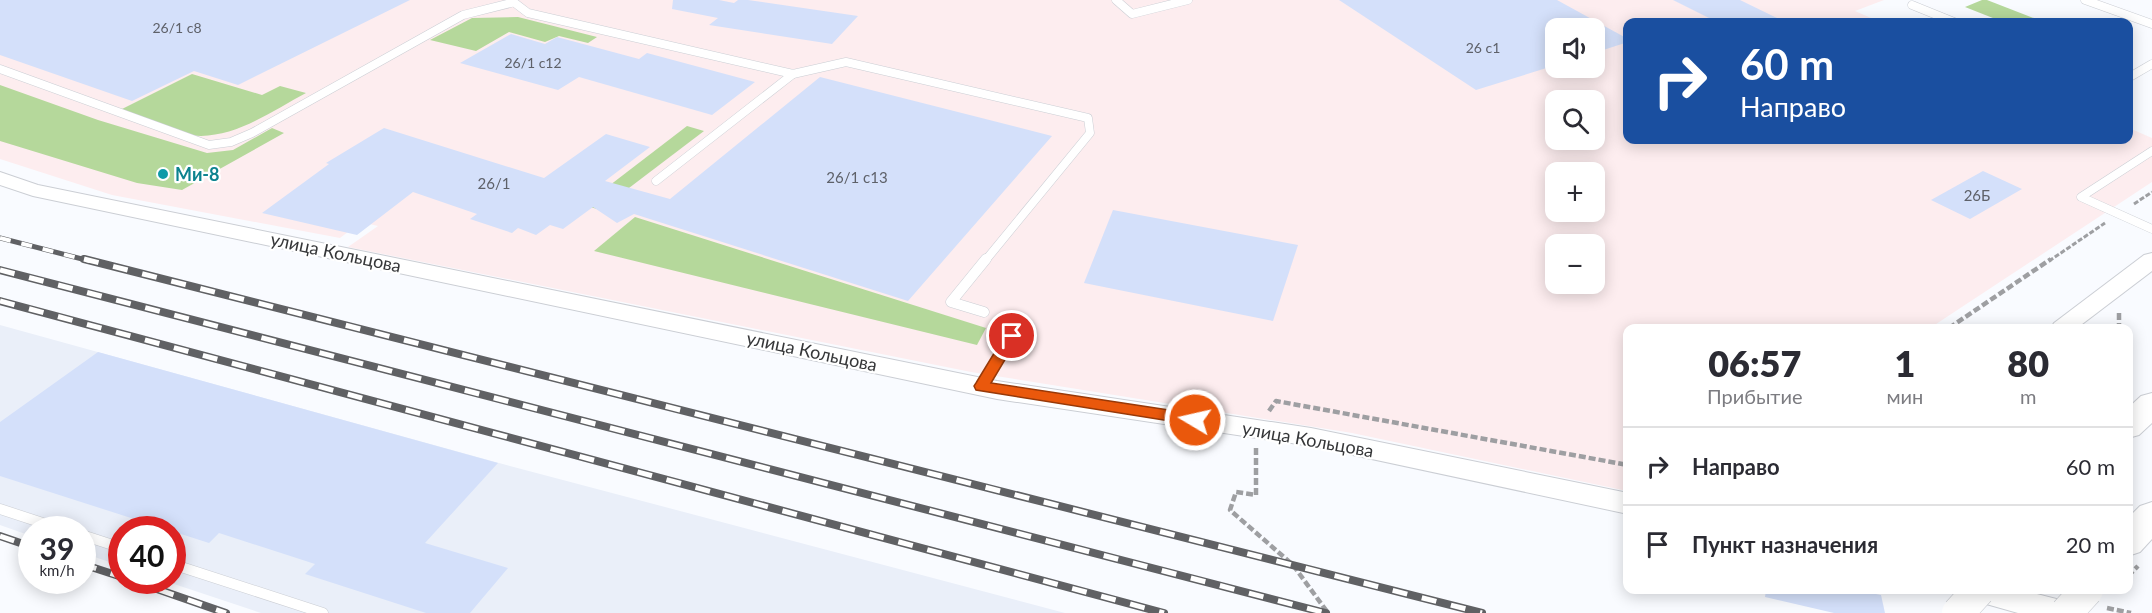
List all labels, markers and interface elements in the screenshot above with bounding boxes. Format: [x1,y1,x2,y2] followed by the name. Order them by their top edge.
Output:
[1545,18,1605,294] map controls
[1545,18,1605,78] button: sound
[152,19,202,36] house number: 26/1 с8
[1466,39,1500,56] house number: 26 с1
[1740,39,1834,89] text: 60 m
[1641,42,1719,120] icon: right
[504,54,562,71] house number: 26/1 с12
[1545,90,1605,150] button: search
[1740,90,1846,123] text: Направо
[1545,162,1605,222] button: +
[175,163,220,185] place label: Ми-8
[156,167,170,181] marker: Ми-8
[826,168,888,186] house number: 26/1 с13
[478,174,510,192] house number: 26/1
[1964,186,1990,204] house number: 26Б
[269,227,403,277] street label: улица Кольцова
[1545,234,1605,294] button: −
[986,310,1037,361] pin
[995,319,1028,352] icon: arrive
[745,326,879,376] street label: улица Кольцова
[1708,341,1801,385] text: 06:57
[1894,341,1915,385] text: 1
[2007,341,2049,385] text: 80
[1707,384,1803,408] text: Прибытие
[1886,384,1923,408] text: мин
[2020,384,2036,408] text: m
[1163,388,1227,452] position arrow
[1241,417,1375,461] street label: улица Кольцова
[1641,450,1674,483] icon: right
[1692,453,1780,480] text: Направо
[2066,453,2115,480] text: 60 m
[108,516,186,594] speed limit sign: 40
[1641,528,1674,561] icon: arrive
[40,530,74,566] text: 39
[1692,531,1878,558] text: Пункт назначения
[2066,531,2115,558] text: 20 m
[39,561,75,579] text: km/h

